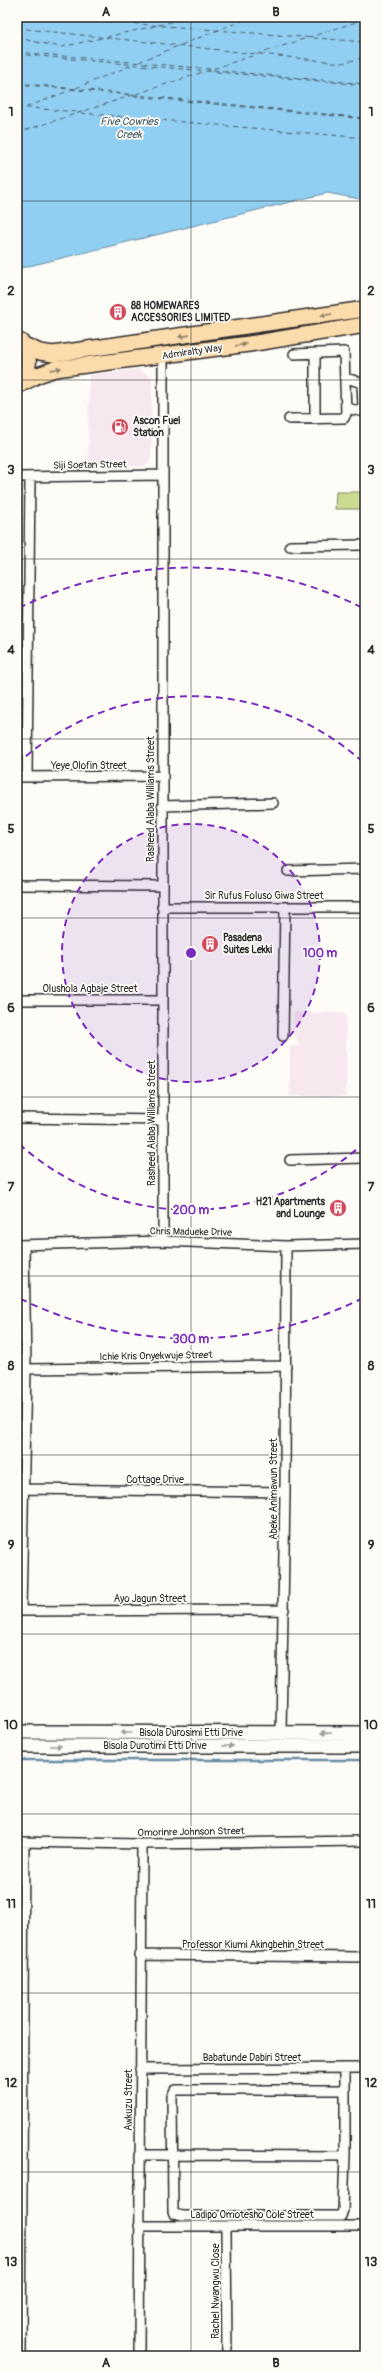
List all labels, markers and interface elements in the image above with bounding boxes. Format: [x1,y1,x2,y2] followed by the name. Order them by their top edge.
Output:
[102,4,111,20] text: A
[272,4,280,20] text: B
[8,104,14,120] text: 1
[368,104,374,120] text: 1
[100,115,159,141] water label: Five Cowries Creek
[7,283,15,299] text: 2
[367,283,375,299] text: 2
[131,300,231,324] place label: 88 HOMEWARES ACCESSORIES LIMITED
[108,302,128,322] building icon: 88 HOMEWARES ACCESSORIES LIMITED
[320,312,332,318] one-way arrow
[178,333,190,339] one-way arrow
[161,342,224,362] street label: Admiralty Way
[235,342,247,348] one-way arrow
[50,366,62,372] one-way arrow
[133,415,181,439] place label: Ascon Fuel Station
[110,417,130,437] fuel station icon: Ascon Fuel Station
[53,458,128,472] street label: Siji Soetan Street
[7,462,15,478] text: 3
[367,462,375,478] text: 3
[7,642,15,658] text: 4
[367,642,375,658] text: 4
[145,735,157,862] street label: Rasheed Alaba Williams Street
[50,760,128,772] street label: Yeye Olofin Street
[7,821,15,837] text: 5
[367,821,375,837] text: 5
[205,890,324,902] street label: Sir Rufus Foluso Giwa Street
[223,932,272,956] place label: Pasadena Suites Lekki
[200,934,220,954] building icon: Pasadena Suites Lekki
[184,946,198,960] centre of rings
[303,946,338,961] text: 100 m
[42,983,139,995] street label: Olushola Agbaje Street
[7,1000,15,1016] text: 6
[367,1000,375,1016] text: 6
[146,1059,158,1186] street label: Rasheed Alaba Williams Street
[8,1179,15,1195] text: 7
[368,1179,375,1195] text: 7
[256,1196,326,1220] place label: H21 Apartments and Lounge
[328,1198,348,1218] building icon: H21 Apartments and Lounge
[173,1203,210,1218] text: 200 m
[150,1225,232,1239] street label: Chris Madueke Drive
[173,1332,210,1347] text: 300 m
[99,1349,214,1363] street label: Ichie Kris Onyekwuje Street
[8,1358,15,1374] text: 8
[368,1358,375,1374] text: 8
[268,1437,280,1540] street label: Abeke Animawun Street
[126,1474,184,1486] street label: Cottage Drive
[8,1537,15,1553] text: 9
[368,1537,375,1553] text: 9
[114,1593,187,1605] street label: Ayo Jagun Street
[4,1717,18,1733] text: 10
[364,1717,378,1733] text: 10
[139,1727,243,1739] street label: Bisola Durosimi Etti Drive
[119,1730,132,1736] one-way arrow
[319,1730,332,1736] one-way arrow
[103,1740,207,1752] street label: Bisola Durotimi Etti Drive
[50,1743,63,1749] one-way arrow
[222,1743,235,1749] one-way arrow
[137,1825,246,1839] street label: Omorinre Johnson Street
[6,1896,16,1912] text: 11
[366,1896,376,1912] text: 11
[182,1939,325,1951] street label: Professor Kiumi Akingbehin Street
[203,2052,302,2064] street label: Babatunde Dabiri Street
[123,2068,135,2131] street label: Awkuzu Street
[5,2075,17,2091] text: 12
[365,2075,377,2091] text: 12
[190,2209,315,2221] street label: Ladipo Omotesho Cole Street
[210,2243,222,2339] street label: Rachel Nwangwu Close
[5,2254,17,2270] text: 13
[365,2254,377,2270] text: 13
[102,2355,111,2371] text: A
[272,2355,280,2371] text: B

